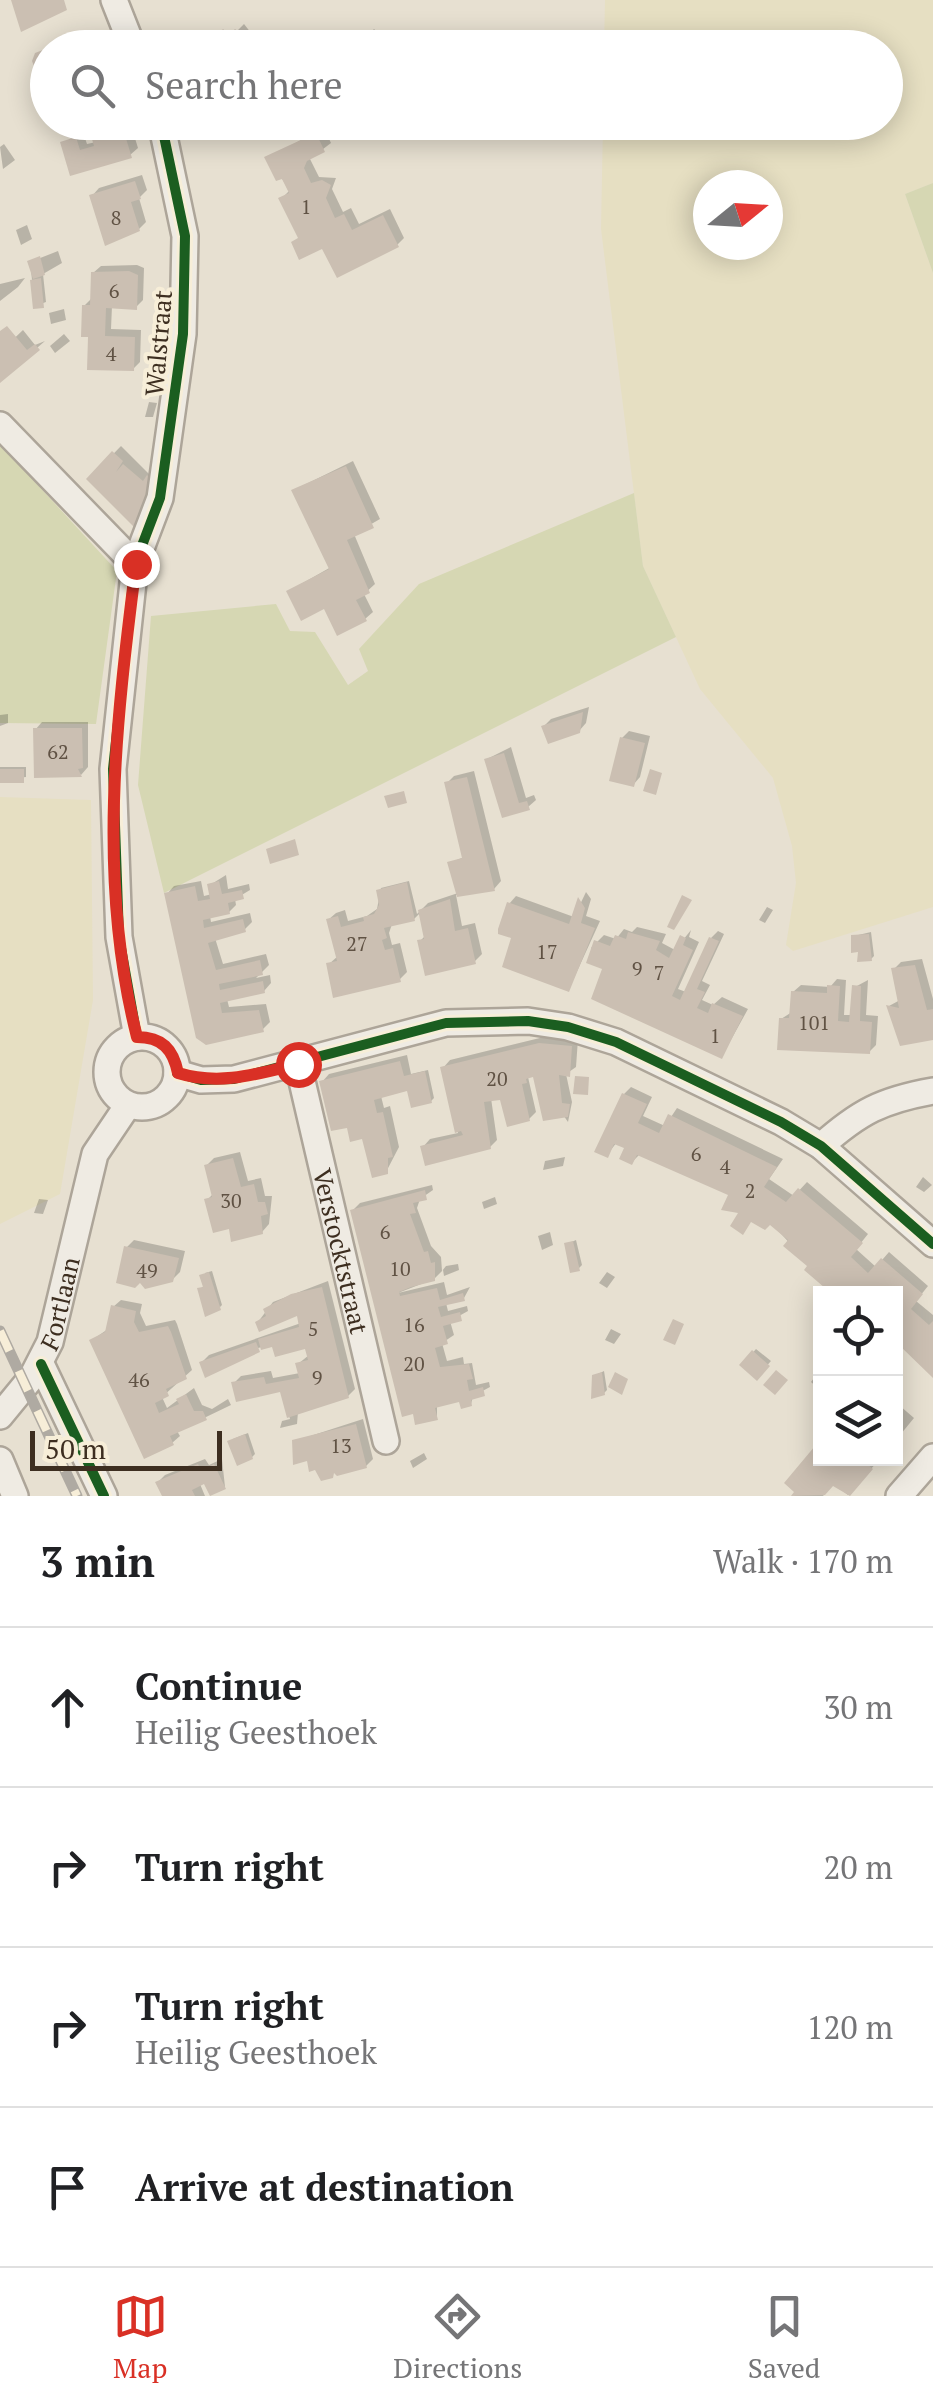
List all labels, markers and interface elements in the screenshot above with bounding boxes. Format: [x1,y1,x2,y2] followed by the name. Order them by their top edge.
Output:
[30,30,903,140] search box
[65,58,120,113] icon: search
[145,60,343,110] text: Search here
[693,170,783,260] north arrow
[301,193,311,220] house number: 1
[111,204,121,231] house number: 8
[109,277,120,304] house number: 6
[137,289,179,397] street label: Walstraat
[106,340,117,367] house number: 4
[114,542,160,588] route end
[47,738,69,765] house number: 62
[346,930,368,957] house number: 27
[536,938,558,965] house number: 17
[632,955,642,982] house number: 9
[654,959,664,986] house number: 7
[798,1009,830,1036] house number: 101
[710,1022,720,1049] house number: 1
[276,1042,322,1088] route start
[486,1065,508,1092] house number: 20
[691,1140,702,1167] house number: 6
[720,1153,731,1180] house number: 4
[306,1165,377,1337] street label: Verstocktstraat
[745,1177,755,1204] house number: 2
[220,1187,242,1214] house number: 30
[380,1218,391,1245] house number: 6
[32,1253,86,1356] street label: Fortlaan
[389,1255,411,1282] house number: 10
[136,1257,158,1284] house number: 49
[813,1286,903,1466] map controls
[813,1286,903,1376] button: locate
[403,1311,425,1338] house number: 16
[308,1315,318,1342] house number: 5
[403,1350,425,1377] house number: 20
[312,1364,322,1391] house number: 9
[128,1366,150,1393] house number: 46
[813,1376,903,1466] button: layers
[30,1426,222,1470] scale bar
[45,1430,106,1467] text: 50 m
[330,1432,352,1459] house number: 13
[40,1533,155,1589] text: 3 min
[713,1540,893,1582] text: Walk · 170 m
[135,1661,302,1711] text: Continue
[40,1680,95,1735] icon: ahead
[823,1686,893,1728] text: 30 m
[135,1711,377,1753] text: Heilig Geesthoek
[40,1840,95,1895] icon: right
[135,1842,324,1892] text: Turn right
[823,1846,893,1888] text: 20 m
[135,1981,324,2031] text: Turn right
[40,2000,95,2055] icon: right
[806,2006,893,2048] text: 120 m
[135,2031,377,2073] text: Heilig Geesthoek
[40,2160,95,2215] icon: arrive
[135,2162,514,2212] text: Arrive at destination
[113,2289,168,2386] tab: Map
[393,2289,522,2386] tab: Directions
[748,2289,820,2386] tab: Saved

